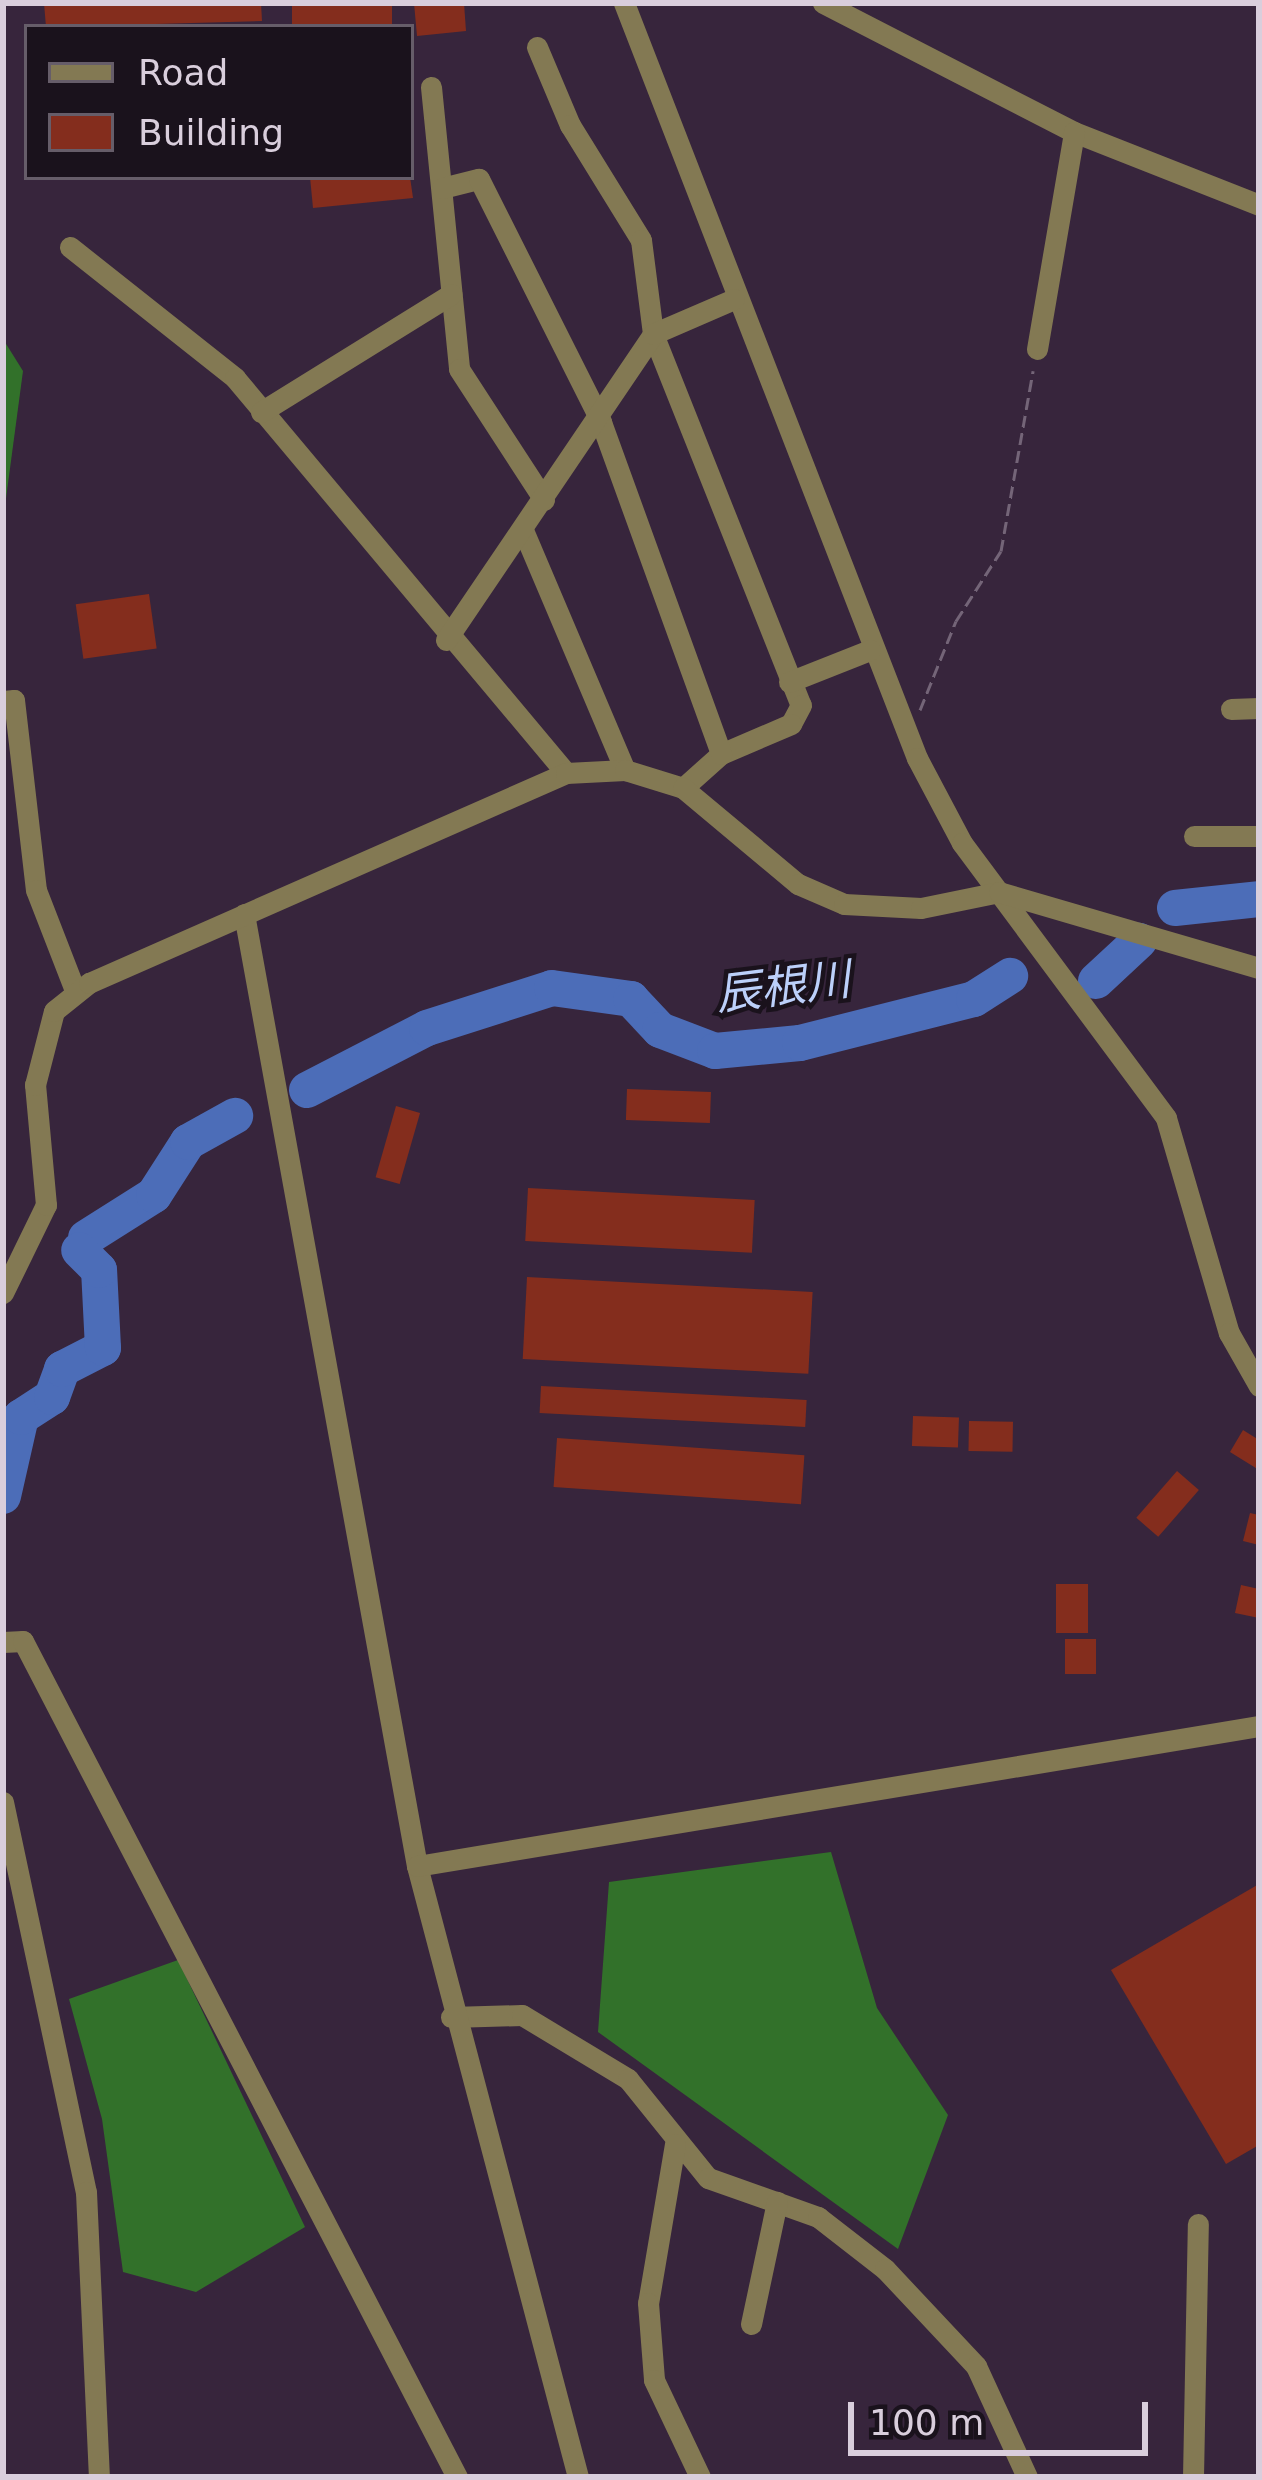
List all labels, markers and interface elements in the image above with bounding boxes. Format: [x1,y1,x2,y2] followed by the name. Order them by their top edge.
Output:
[24,24,414,180] legend
[138,52,228,93] text: Road
[138,112,284,153] text: Building
[713,952,853,1022] water label: 辰根川
[854,2378,1154,2452] scale bar
[869,2402,984,2443] text: 100 m

